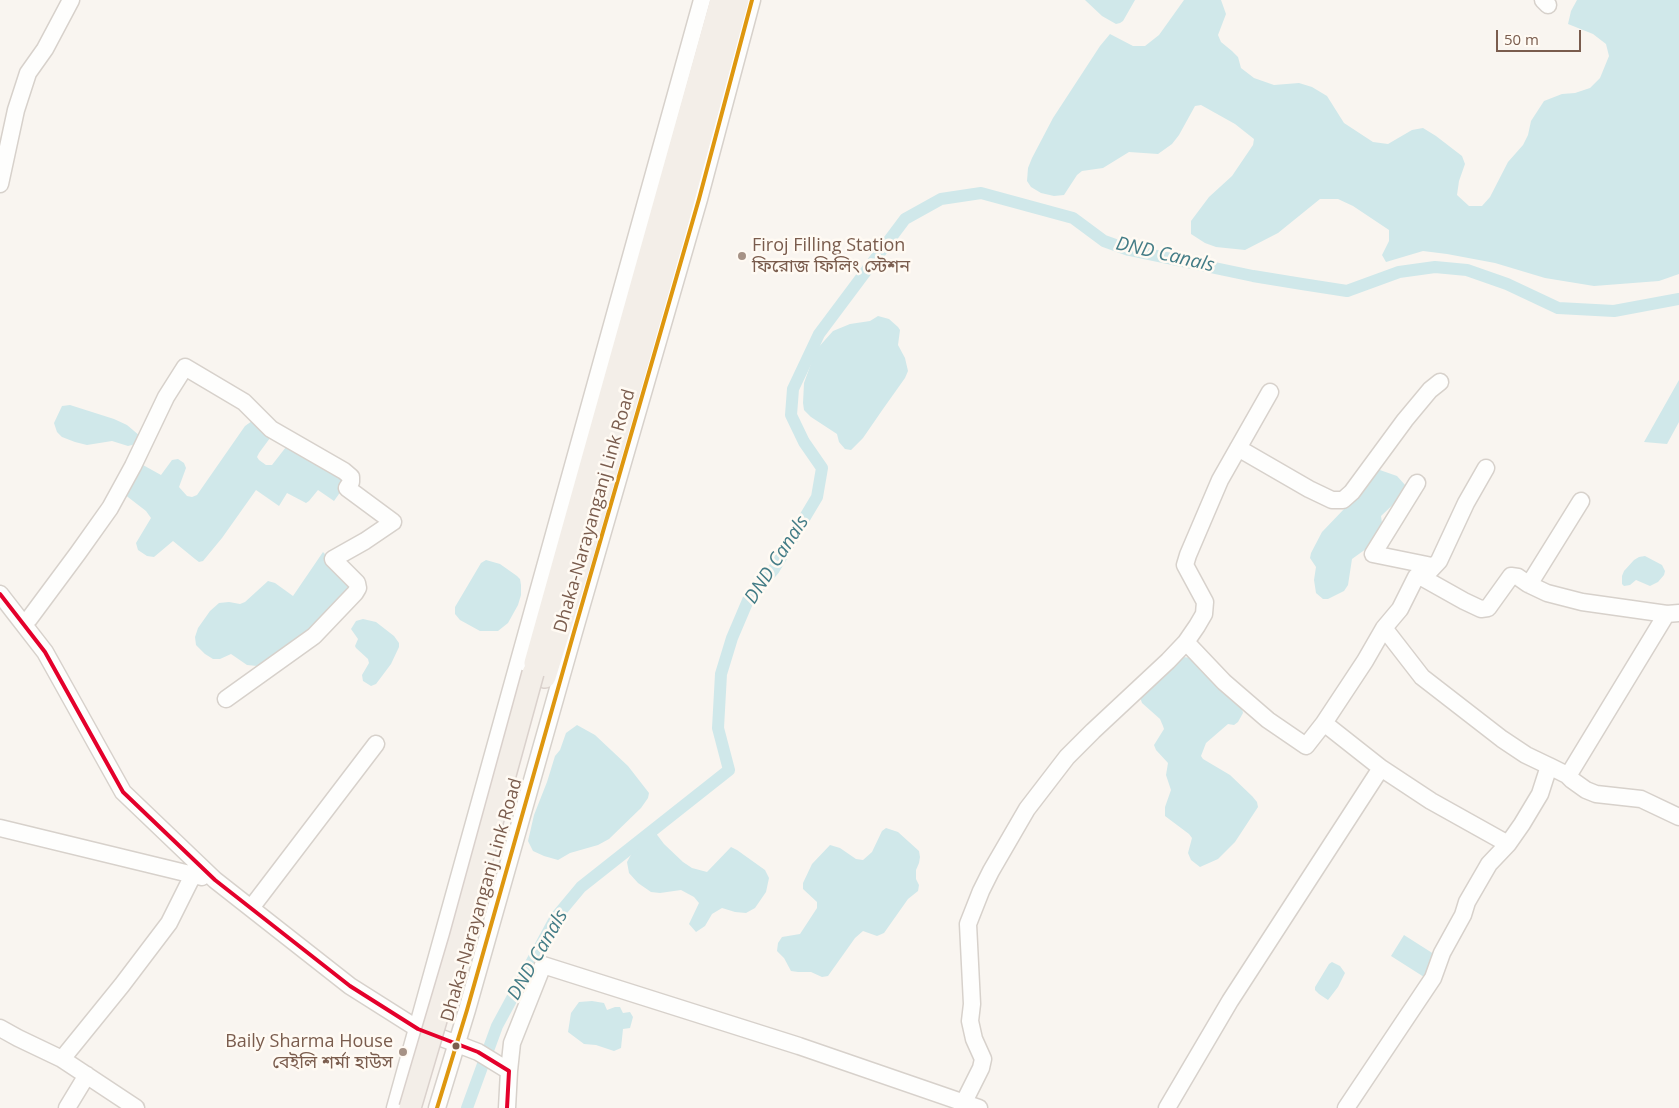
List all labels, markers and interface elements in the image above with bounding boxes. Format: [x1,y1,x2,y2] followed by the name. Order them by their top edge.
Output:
[1499,20,1584,52] scale bar
[1504,29,1539,49] text: 50 m
[1114,233,1216,277] water label: DND Canals
[752,235,910,278] place label: Firoj Filling Station ফিরোজ ফিলিং স্টেশন
[736,250,748,262] marker: Firoj Filling Station ফিরোজ ফিলিং স্টেশন
[550,387,640,635] street label: Dhaka-Narayanganj Link Road
[740,512,814,608] water label: DND Canals
[437,776,527,1024] street label: Dhaka-Narayanganj Link Road
[503,906,573,1004] water label: DND Canals
[225,1031,393,1074] place label: Baily Sharma House বেইলি শর্মা হাউস
[451,1041,461,1051] unlabelled marker
[397,1046,409,1058] marker: Baily Sharma House বেইলি শর্মা হাউস

